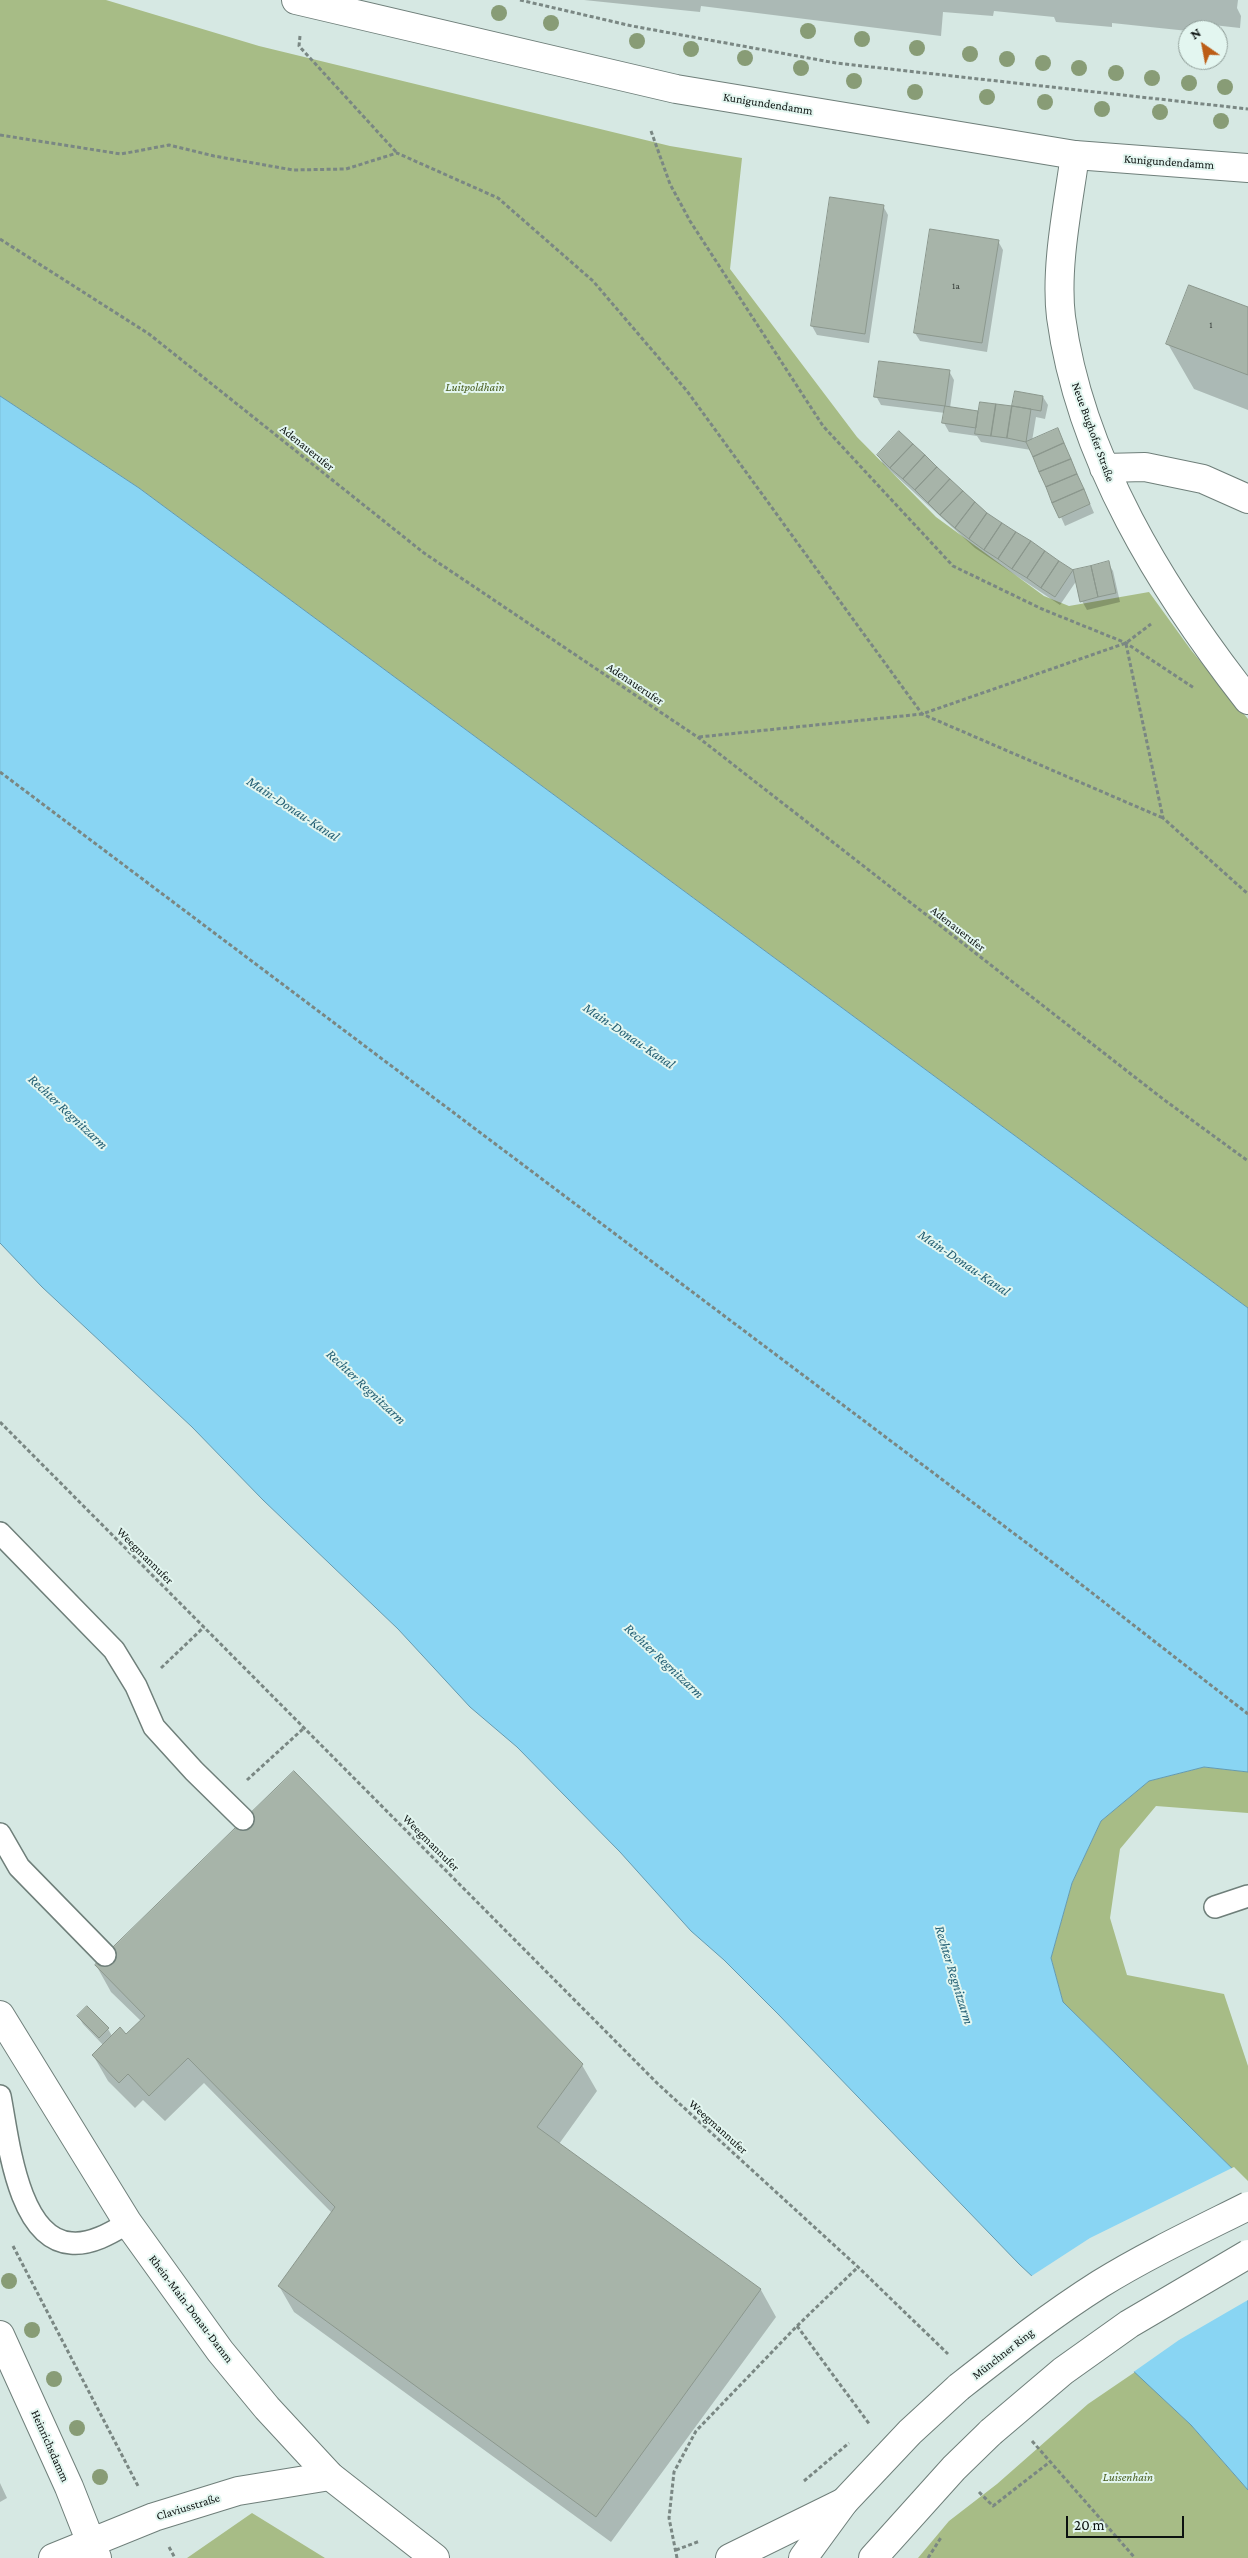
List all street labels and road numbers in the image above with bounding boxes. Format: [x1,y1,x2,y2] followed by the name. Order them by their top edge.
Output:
[722,90,814,118] street label: Kunigundendamm
[1123,152,1215,172] street label: Kunigundendamm
[1068,380,1118,484] street label: Neue Bughofer Straße
[277,422,337,474] street label: Adenauerufer
[604,660,666,708] street label: Adenauerufer
[928,903,988,955] street label: Adenauerufer
[114,1525,176,1587] street label: Weegmannufer
[400,1812,462,1874] street label: Weegmannufer
[686,2097,750,2157] street label: Weegmannufer
[146,2252,236,2366] street label: Rhein-Main-Donau-Damm
[969,2325,1037,2383] street label: Münchner Ring
[28,2408,72,2484] street label: Heinrichsdamm
[154,2491,222,2523] street label: Claviusstraße

